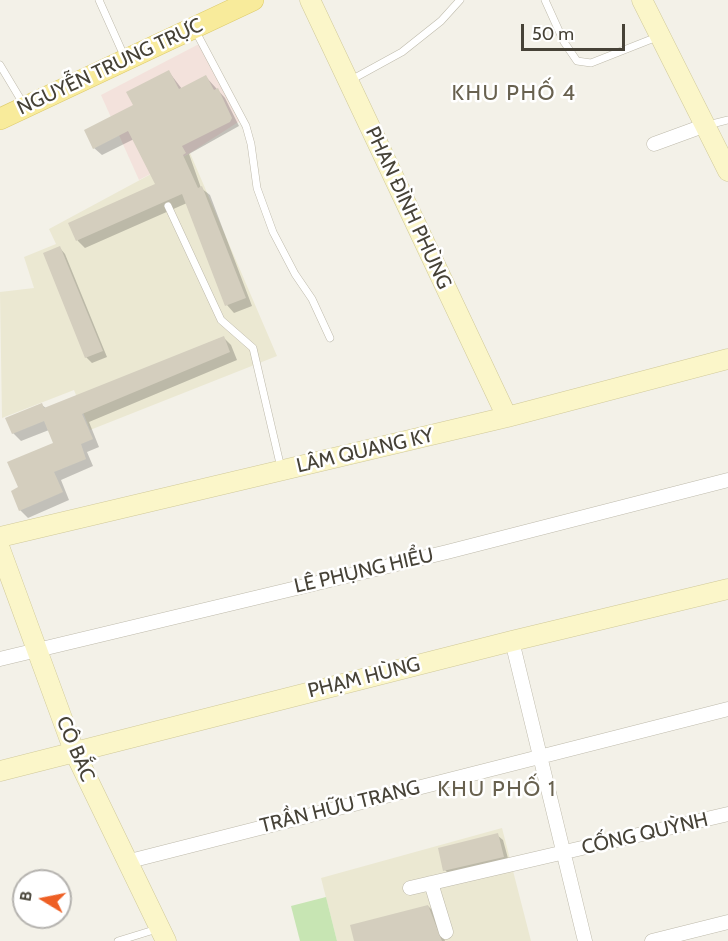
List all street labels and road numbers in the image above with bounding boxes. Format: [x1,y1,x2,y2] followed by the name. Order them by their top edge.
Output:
[14,13,206,121] street label: NGUYỄN TRUNG TRỰC
[360,123,456,293] street label: PHAN ĐÌNH PHÙNG
[294,424,436,478] street label: LÂM QUANG KY
[292,543,436,599] street label: LÊ PHỤNG HIỂU
[305,652,423,704] street label: PHẠM HÙNG
[51,713,99,785] street label: CÔ BẮC
[258,776,422,838] street label: TRẦN HỮU TRANG
[580,808,710,860] street label: CỐNG QUỲNH

